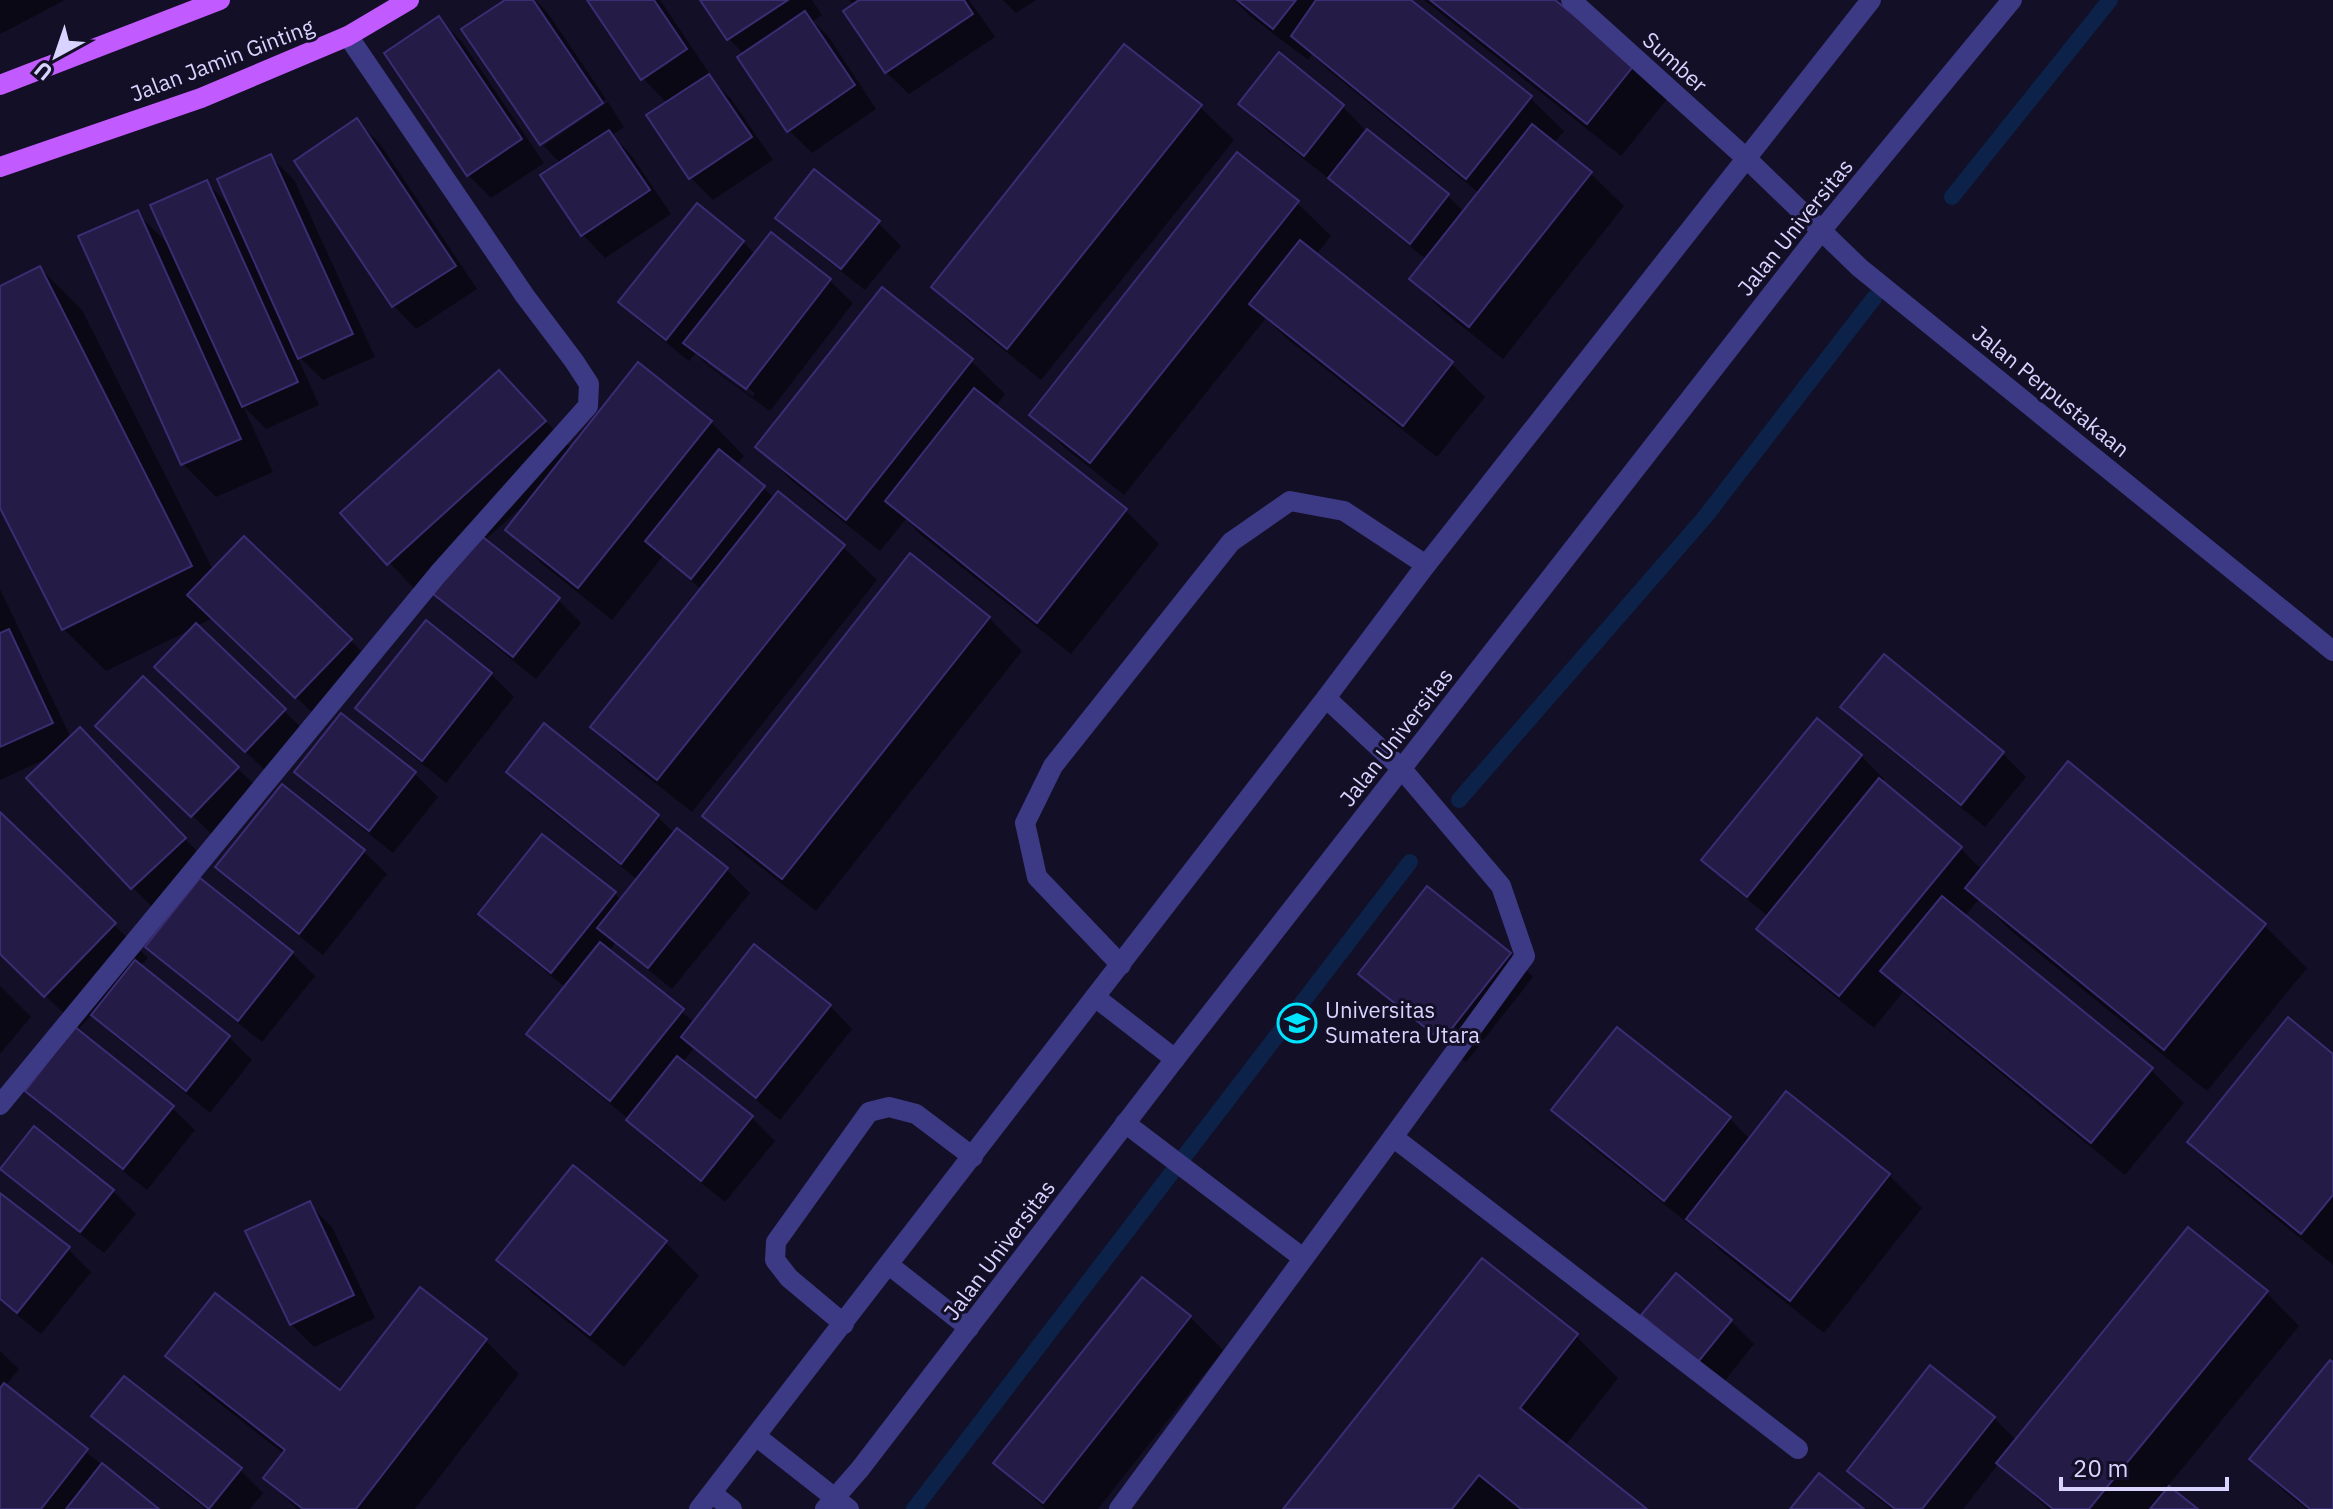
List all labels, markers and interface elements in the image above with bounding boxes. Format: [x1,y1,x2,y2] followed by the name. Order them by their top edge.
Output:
[126,11,318,108] street label: Jalan Jamin Ginting
[16,16,96,96] north arrow
[1637,25,1714,98] street label: Sumber
[28,56,58,88] text: U
[1730,152,1859,301] street label: Jalan Universitas
[1967,318,2136,463] street label: Jalan Perpustakaan
[1332,661,1459,812] street label: Jalan Universitas
[1325,995,1480,1049] place label: Universitas Sumatera Utara
[1276,1002,1318,1044] school or university icon: Universitas Sumatera Utara
[936,1174,1061,1326] street label: Jalan Universitas
[2061,1441,2227,1491] scale bar
[2073,1452,2128,1484] text: 20 m

